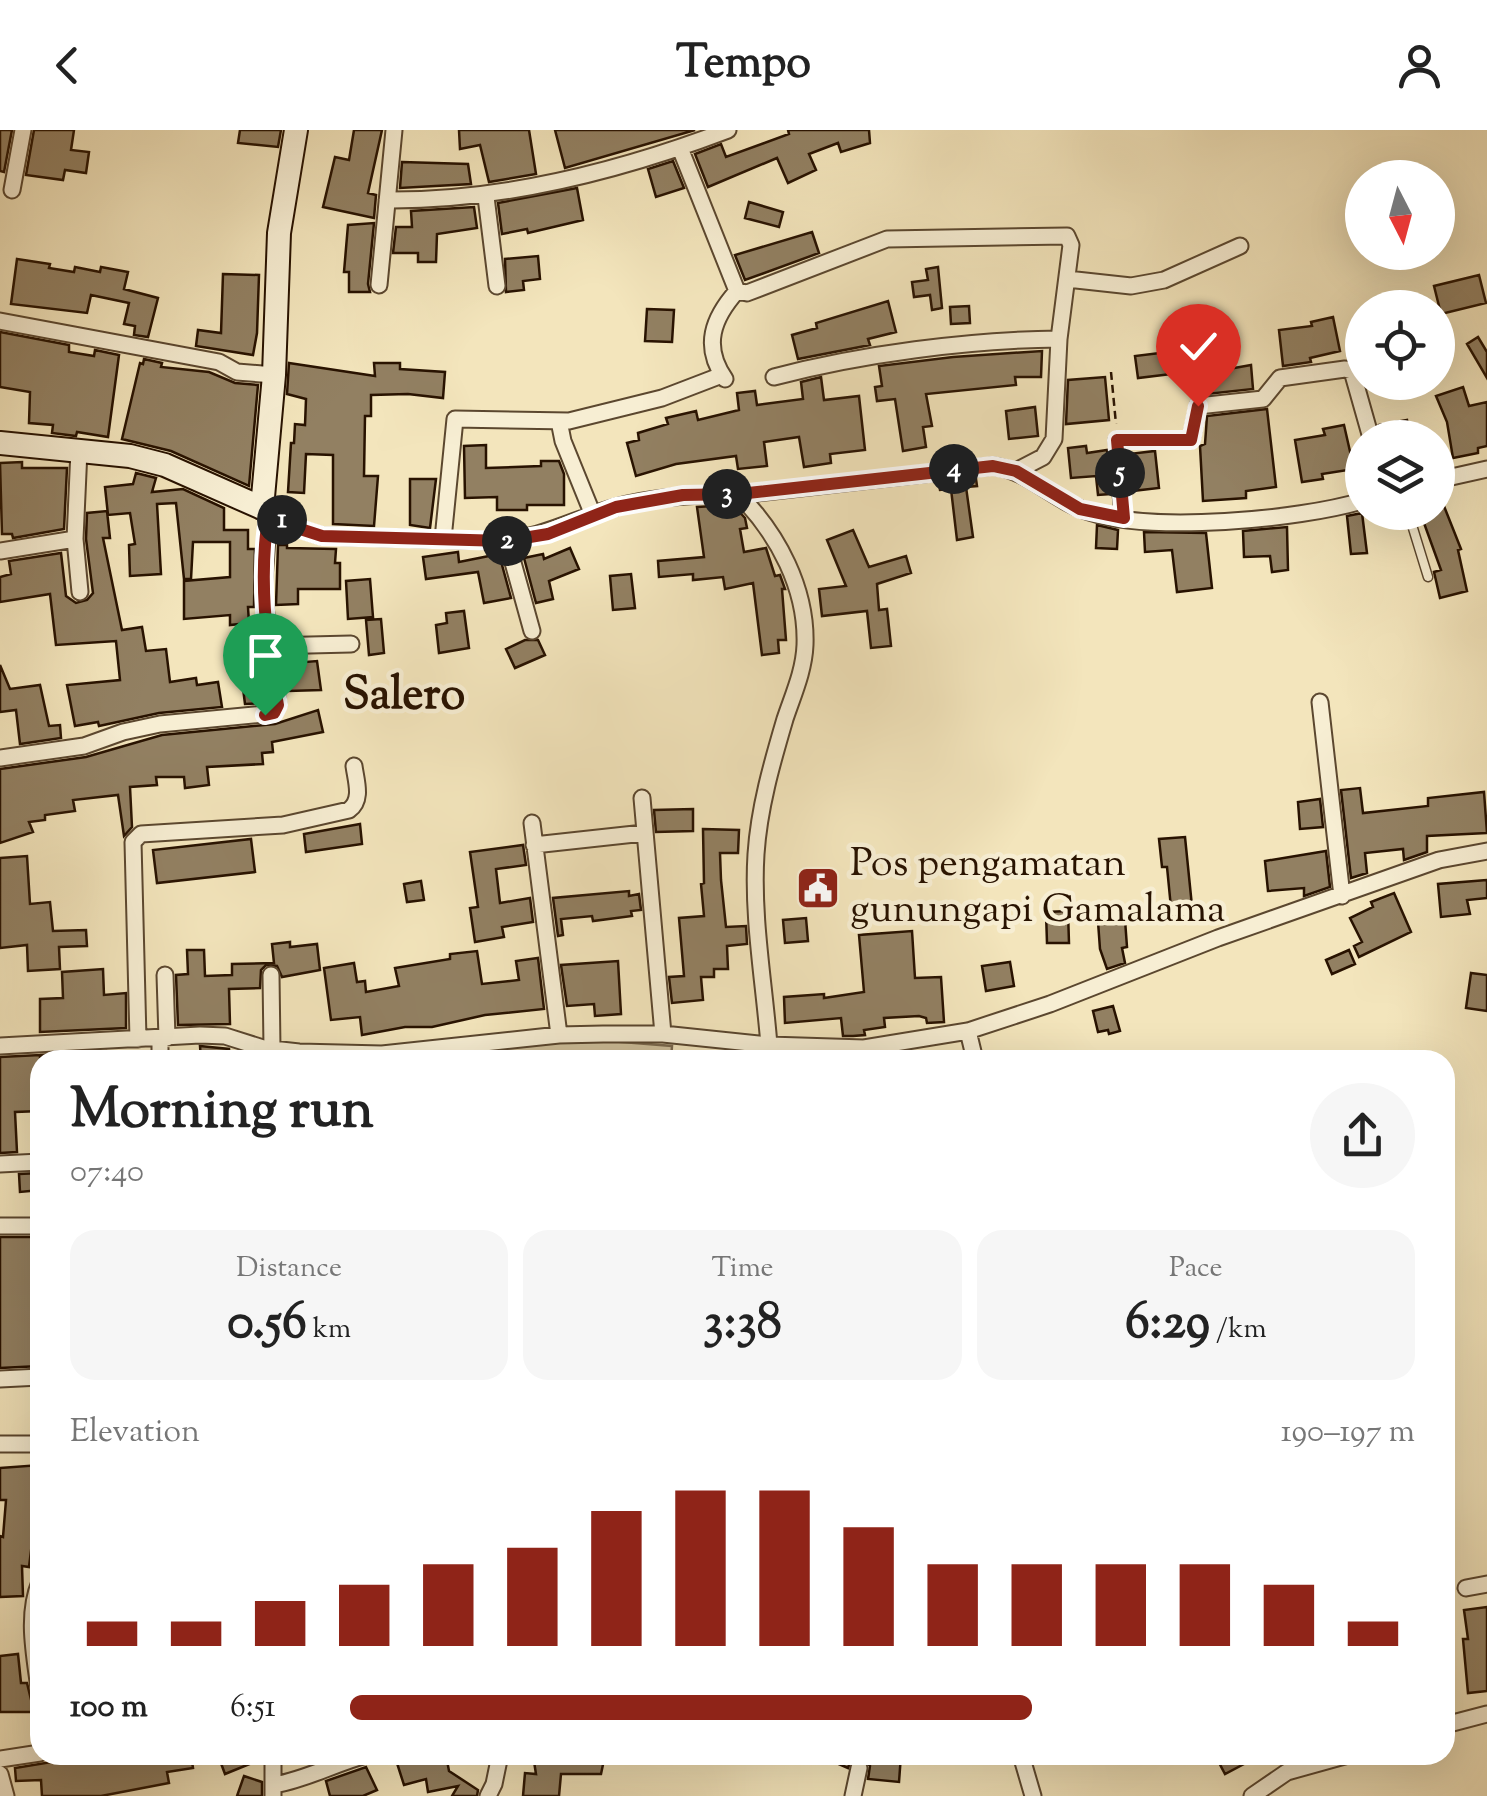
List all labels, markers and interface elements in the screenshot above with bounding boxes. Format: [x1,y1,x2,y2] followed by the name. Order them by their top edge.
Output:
[676,33,811,98] text: Tempo
[40,38,95,93] icon: back
[1392,38,1447,93] icon: person
[1345,160,1455,270] north arrow
[1345,160,1455,530] map controls
[1345,290,1455,400] button: locate
[1156,304,1241,407] pin
[1171,319,1226,374] icon: check
[1345,420,1455,530] button: layers
[929,444,979,494] pin: 4
[1095,448,1145,498] pin: 5
[947,449,961,489] text: 4
[1115,453,1125,493] text: 5
[702,469,752,519] pin: 3
[721,474,733,514] text: 3
[257,495,307,545] pin: 1
[277,500,287,540] text: 1
[482,516,532,566] pin: 2
[500,521,514,561] text: 2
[223,613,308,716] pin
[238,628,293,683] icon: arrive
[343,665,465,730] district label: Salero
[850,837,1226,940] place label: Pos pengamatan gunungapi Gamalama
[795,865,841,911] public building icon: Pos pengamatan gunungapi Gamalama
[70,1073,374,1152] text: Morning run
[1310,1083,1415,1188] button: share
[70,1150,144,1196] text: 07:40
[236,1249,342,1289] text: Distance
[711,1249,774,1289] text: Time
[1169,1249,1223,1289] text: Pace
[227,1289,307,1361] text: 0.56
[703,1289,782,1361] text: 3:38
[1125,1289,1210,1361] text: 6:29
[307,1310,351,1350] text: km
[1210,1310,1267,1350] text: /km
[70,1410,200,1456] text: Elevation
[1281,1410,1415,1456] text: 190–197 m
[70,1685,148,1731] text: 100 m
[230,1685,276,1731] text: 6:51

